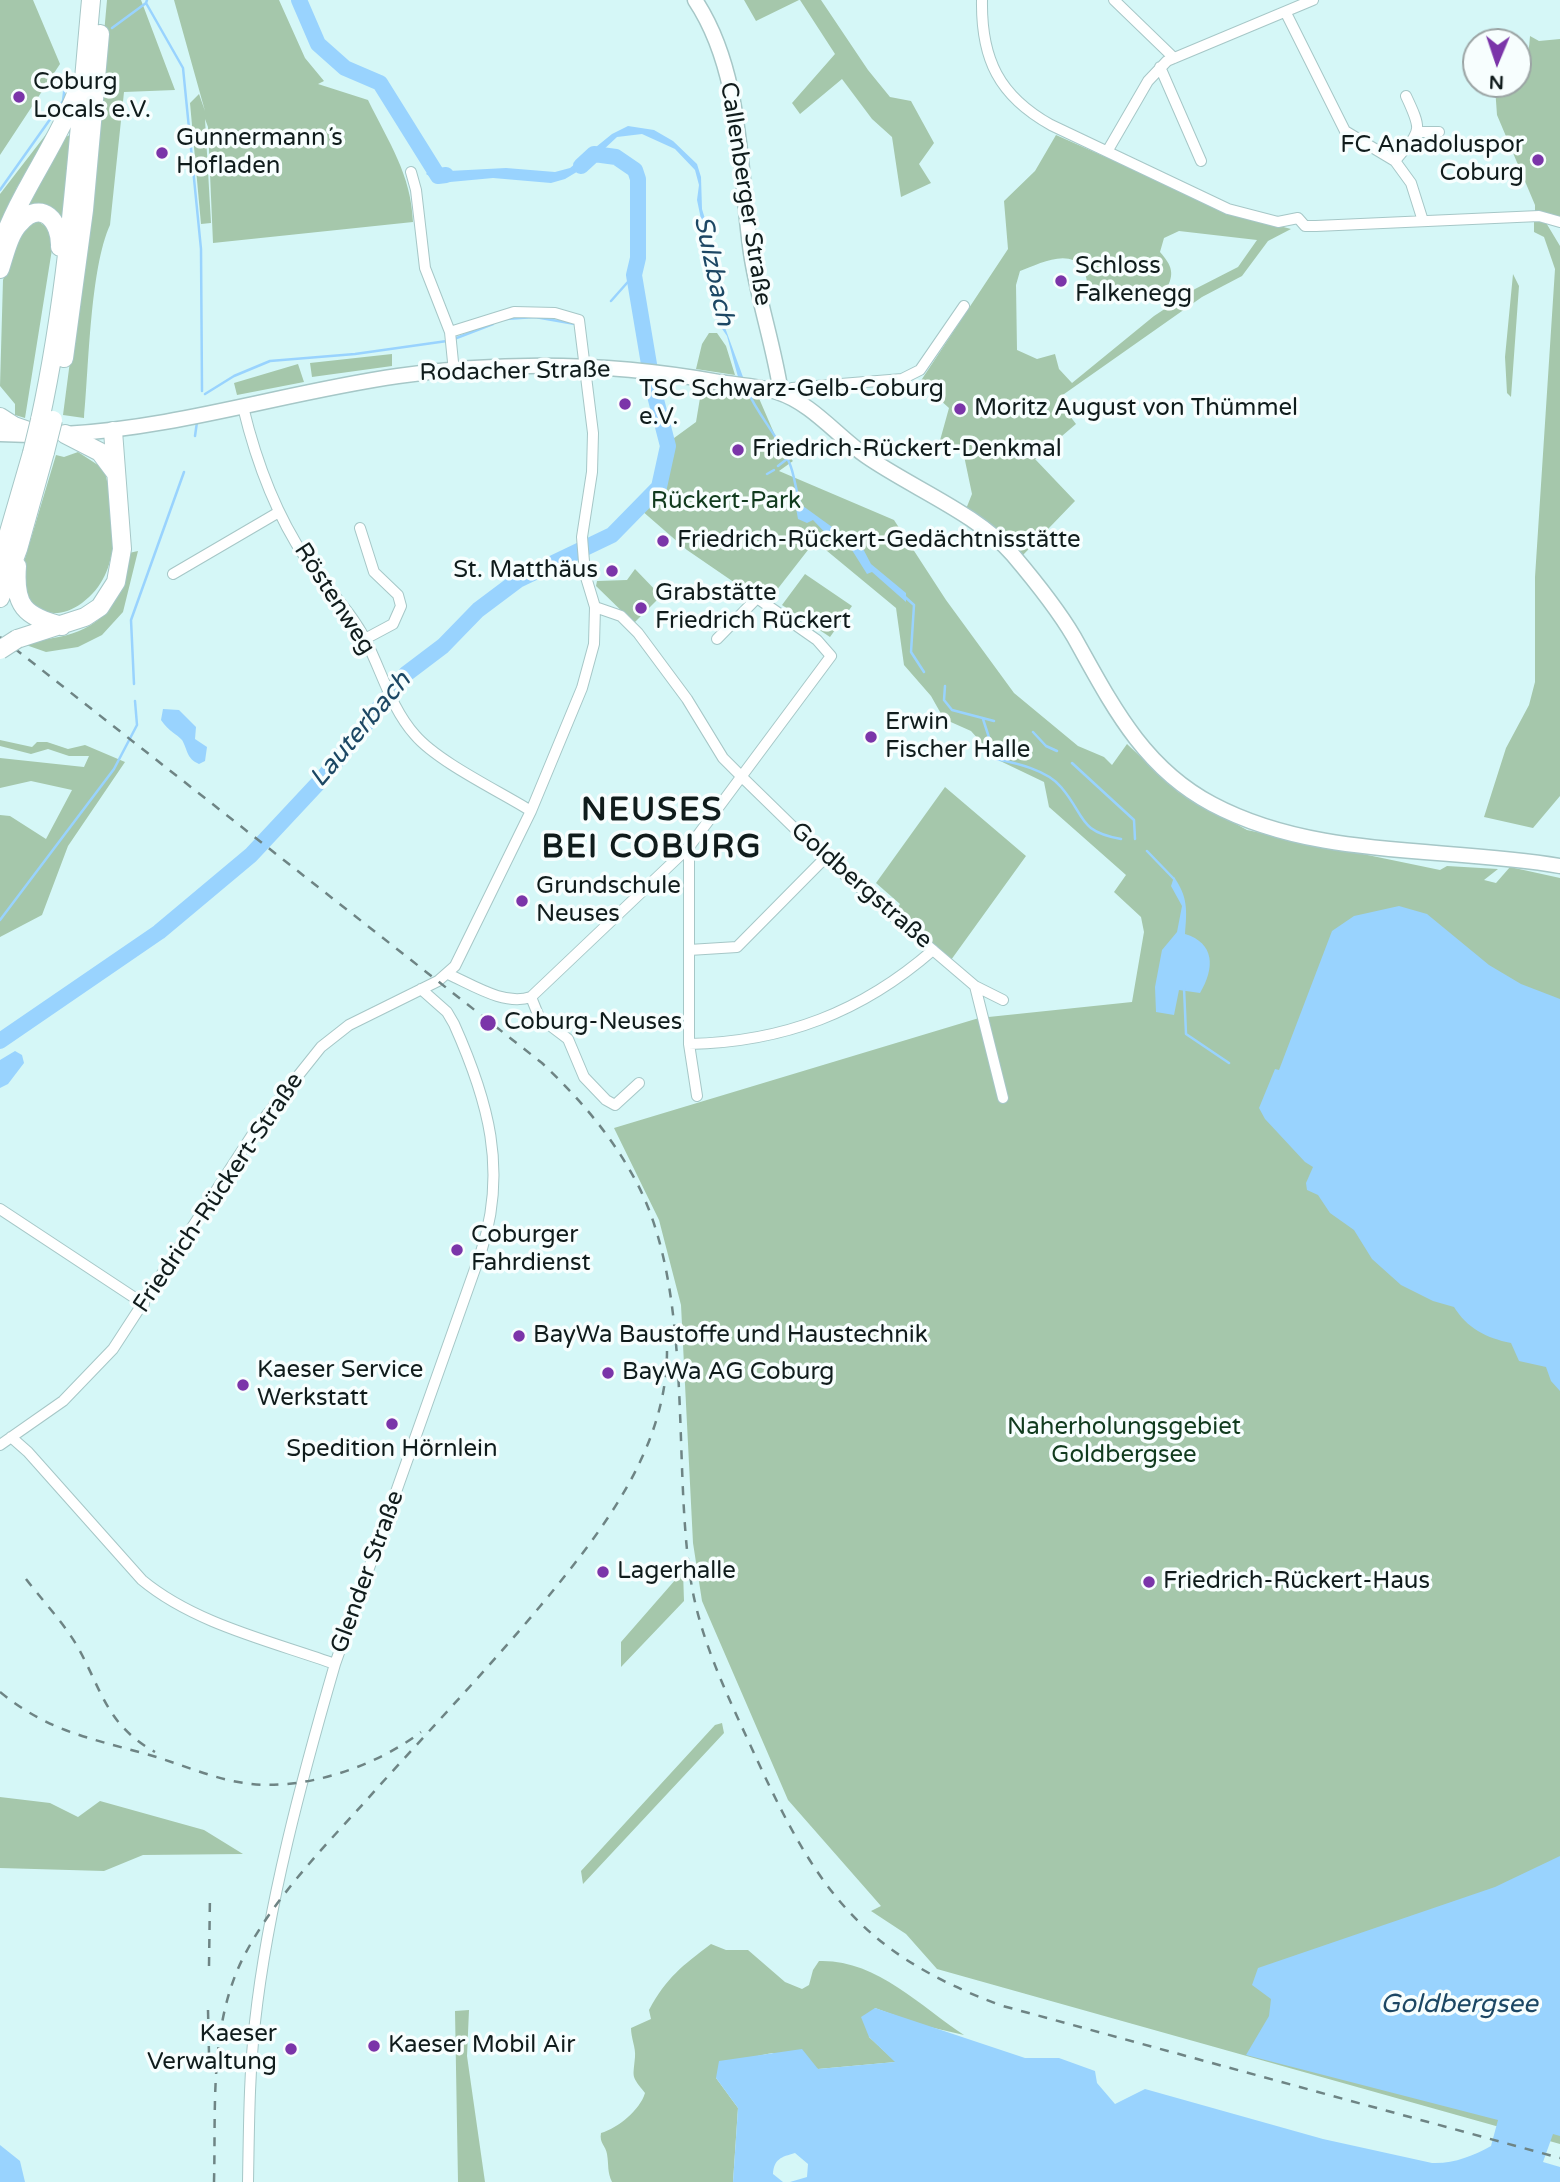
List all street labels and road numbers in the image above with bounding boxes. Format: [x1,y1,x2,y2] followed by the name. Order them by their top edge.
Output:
[713,80,777,308] street label: Callenberger Straße
[419,356,611,388] street label: Rodacher Straße
[287,538,381,660] street label: Röstenweg
[784,817,938,955] street label: Goldbergstraße
[128,1068,310,1318] street label: Friedrich-Rückert-Straße
[325,1487,411,1657] street label: Glender Straße

